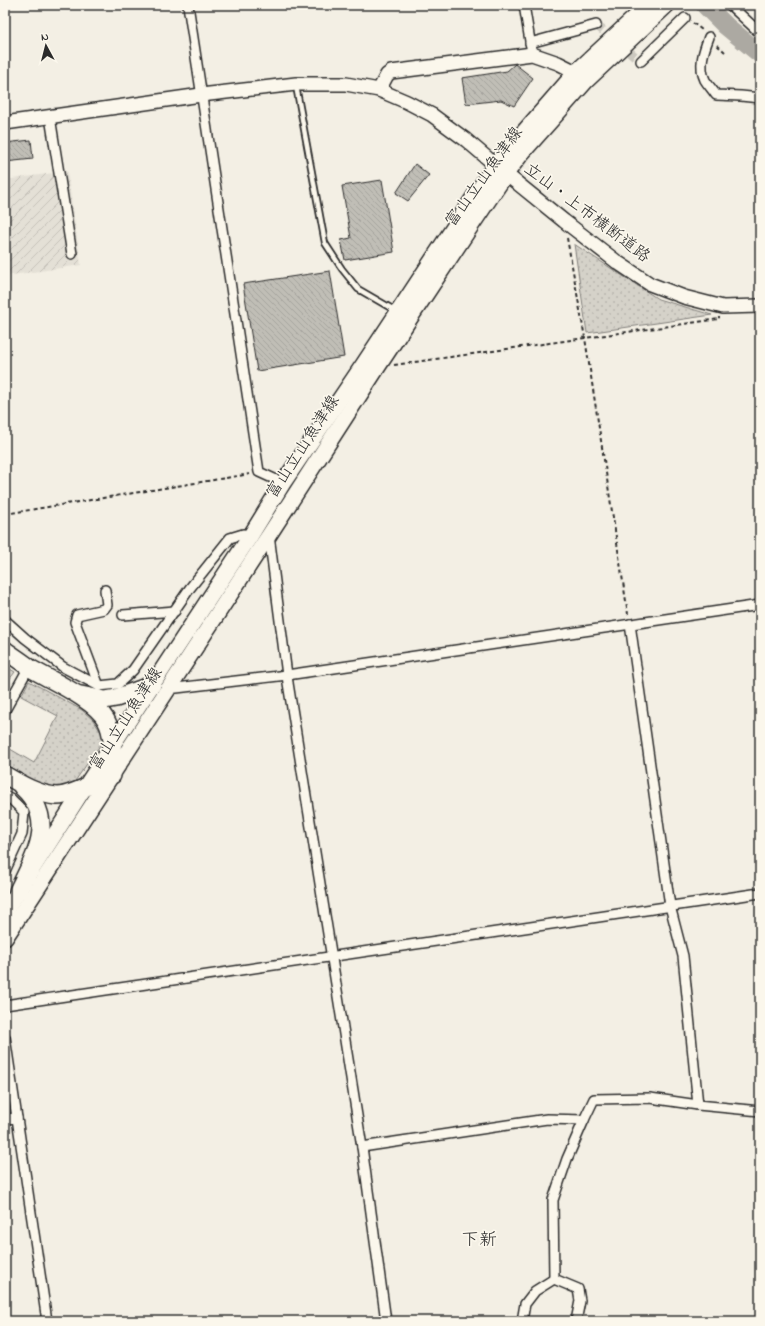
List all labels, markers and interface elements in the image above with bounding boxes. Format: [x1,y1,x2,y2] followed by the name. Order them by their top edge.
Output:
[26,26,66,66] north arrow
[40,29,50,45] text: N
[439,122,529,232] street label: 富山立山魚津線
[518,157,656,269] street label: 立山・上市横断道路
[260,390,346,504] street label: 富山立山魚津線
[83,662,169,776] street label: 富山立山魚津線
[461,1228,497,1254] district label: 下新

